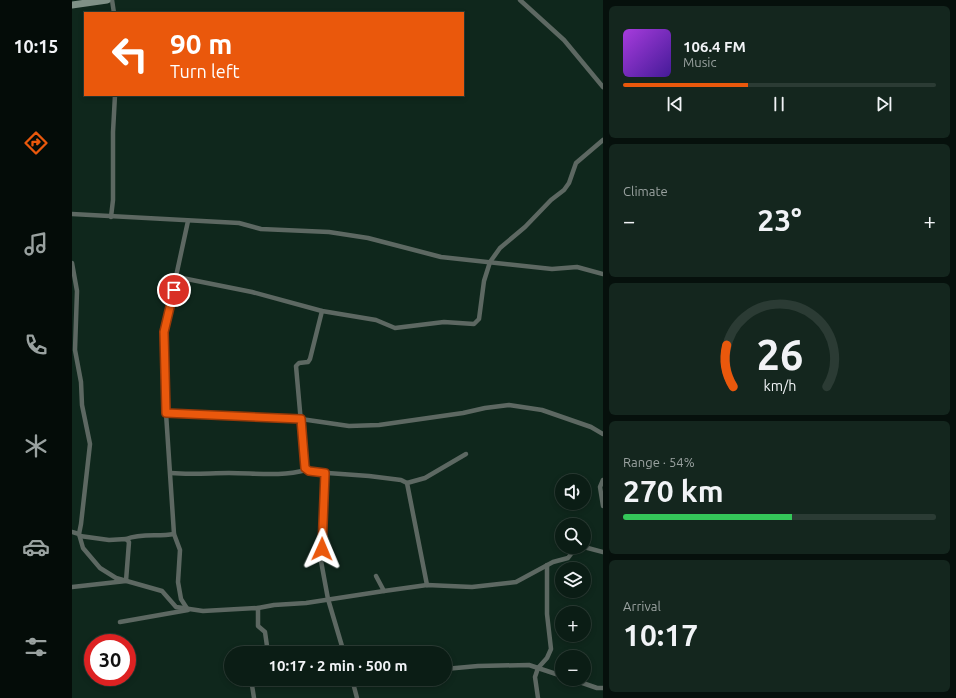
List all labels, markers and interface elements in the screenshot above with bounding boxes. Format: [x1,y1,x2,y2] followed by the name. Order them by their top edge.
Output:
[104,28,156,80] icon: left
[170,28,232,59] text: 90 m
[13,36,59,56] text: 10:15
[683,38,746,55] text: 106.4 FM
[683,55,717,69] text: Music
[170,61,240,81] text: Turn left
[664,93,686,115] icon: previous
[768,93,790,115] icon: pause
[873,93,895,115] icon: next
[22,129,50,157] icon: directions
[623,184,668,198] text: Climate
[757,203,802,237] text: 23°
[623,208,635,233] text: −
[924,208,936,233] text: +
[22,230,50,258] icon: music
[157,273,191,307] pin
[163,279,185,301] icon: arrive
[22,331,50,359] icon: phone
[756,331,803,378] text: 26
[763,378,796,394] text: km/h
[22,432,50,460] icon: climate
[623,455,695,469] text: Range · 54%
[555,474,591,686] map controls
[555,474,591,510] button: sound
[623,474,724,508] text: 270 km
[555,518,591,554] button: search
[301,528,343,570] position arrow
[22,533,50,561] icon: car
[555,562,591,598] button: layers
[623,599,661,613] text: Arrival
[555,606,591,642] button: +
[623,618,698,652] text: 10:17
[22,633,50,661] icon: filters
[84,634,136,686] speed limit sign: 30
[555,650,591,686] button: −
[269,657,407,674] text: 10:17 · 2 min · 500 m

